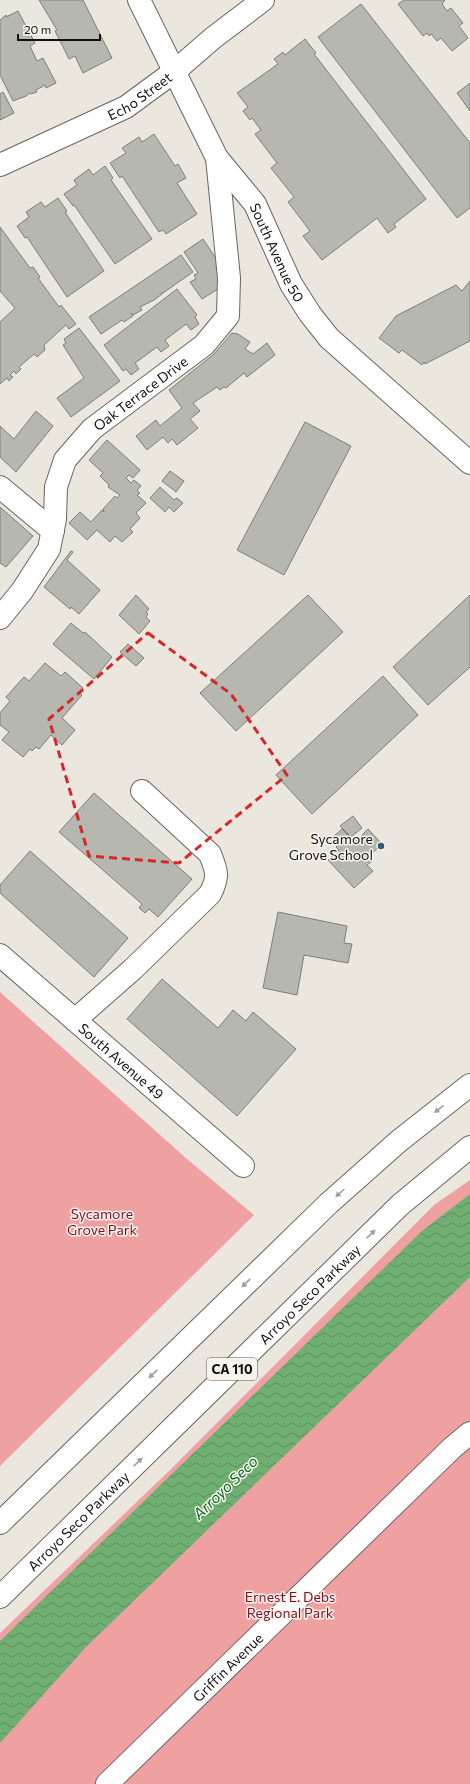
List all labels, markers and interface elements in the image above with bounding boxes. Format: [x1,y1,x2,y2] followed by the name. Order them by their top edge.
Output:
[18,16,100,42] scale bar
[24,22,51,36] text: 20 m
[105,68,175,123] street label: Echo Street
[247,200,308,305] street label: South Avenue 50
[90,352,191,434] street label: Oak Terrace Drive
[289,830,373,863] place label: Sycamore Grove School
[376,841,386,851] marker: Sycamore Grove School
[76,1019,168,1102] street label: South Avenue 49
[434,1105,445,1114] one-way arrow
[335,1189,345,1198] one-way arrow
[67,1205,137,1238] park label: Sycamore Grove Park
[366,1229,376,1239] one-way arrow
[255,1241,363,1347] street label: Arroyo Seco Parkway
[241,1279,252,1288] one-way arrow
[207,1358,257,1380] road number: CA 110
[148,1369,158,1379] one-way arrow
[188,1452,261,1523] water label: Arroyo Seco
[133,1457,143,1467] one-way arrow
[24,1467,132,1574] street label: Arroyo Seco Parkway
[245,1588,335,1621] park label: Ernest E. Debs Regional Park
[189,1629,266,1705] street label: Griffin Avenue

